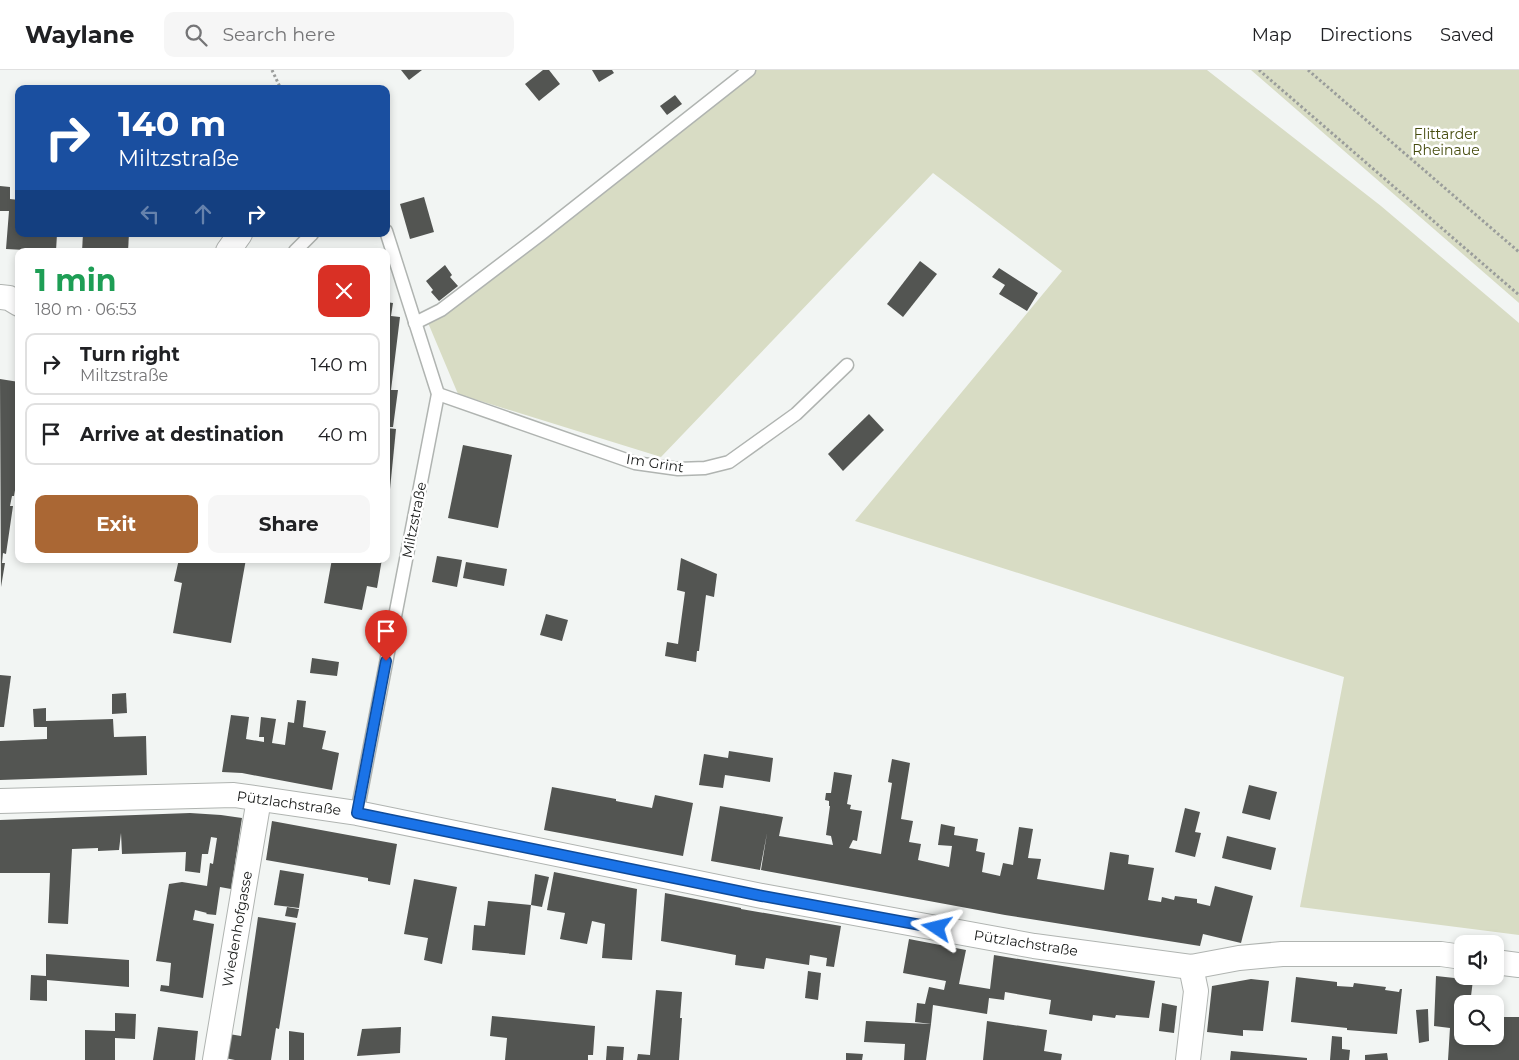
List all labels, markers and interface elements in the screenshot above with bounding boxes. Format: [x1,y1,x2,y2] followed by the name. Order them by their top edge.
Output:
[164,12,514,57] search box
[25,20,134,49] text: Waylane
[182,21,210,49] icon: search
[222,23,335,46] text: Search here
[1252,24,1292,46] text: Map
[1320,24,1412,46] text: Directions
[1440,24,1494,46] text: Saved
[118,102,226,145] text: 140 m
[35,105,100,170] icon: right
[1412,125,1480,159] park label: Flittarder Rheinaue
[118,145,239,172] text: Miltzstraße
[136,200,164,228] icon: left
[189,200,217,228] icon: ahead
[242,200,270,228] icon: right
[35,262,116,299] text: 1 min
[318,265,370,317] button: close
[35,300,137,319] text: 180 m · 06:53
[80,343,180,366] text: Turn right
[37,350,65,378] icon: right
[311,353,368,376] text: 140 m
[80,366,168,385] text: Miltzstraße
[37,420,65,448] icon: arrive
[80,423,284,446] text: Arrive at destination
[318,423,368,446] text: 40 m
[625,450,685,476] street label: Im Grint
[398,480,430,560] street label: Miltzstraße
[35,495,198,553] button: Exit
[208,495,370,553] button: Share
[365,610,407,661] pin
[372,617,400,645] icon: arrive
[236,787,342,819] street label: Pützlachstraße
[218,869,256,989] street label: Wiedenhofgasse
[910,901,962,953] position arrow
[973,926,1079,960] street label: Pützlachstraße
[1454,935,1504,1045] map controls
[1454,935,1504,985] button: sound
[1454,995,1504,1045] button: search

